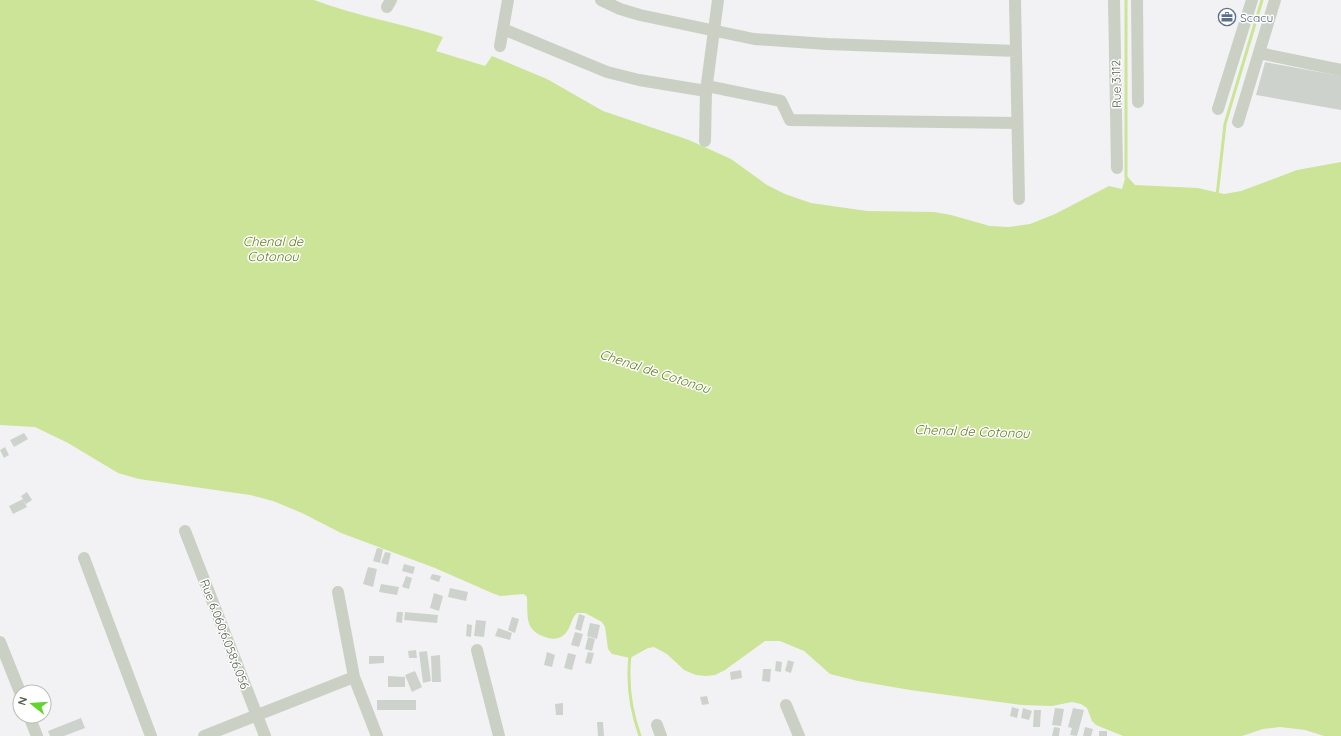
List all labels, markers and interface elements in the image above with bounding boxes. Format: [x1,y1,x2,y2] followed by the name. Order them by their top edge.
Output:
[1217,7,1237,27] office icon: Scacu
[1240,10,1273,25] place label: Scacu
[1108,59,1124,108] street label: Rue 3.112
[243,233,304,264] water label: Chenal de Cotonou
[598,346,713,397] water label: Chenal de Cotonou
[914,421,1030,441] water label: Chenal de Cotonou
[197,577,253,692] street label: Rue 6.060;6.058;6.056
[12,684,52,724] north arrow
[15,695,30,707] text: N

